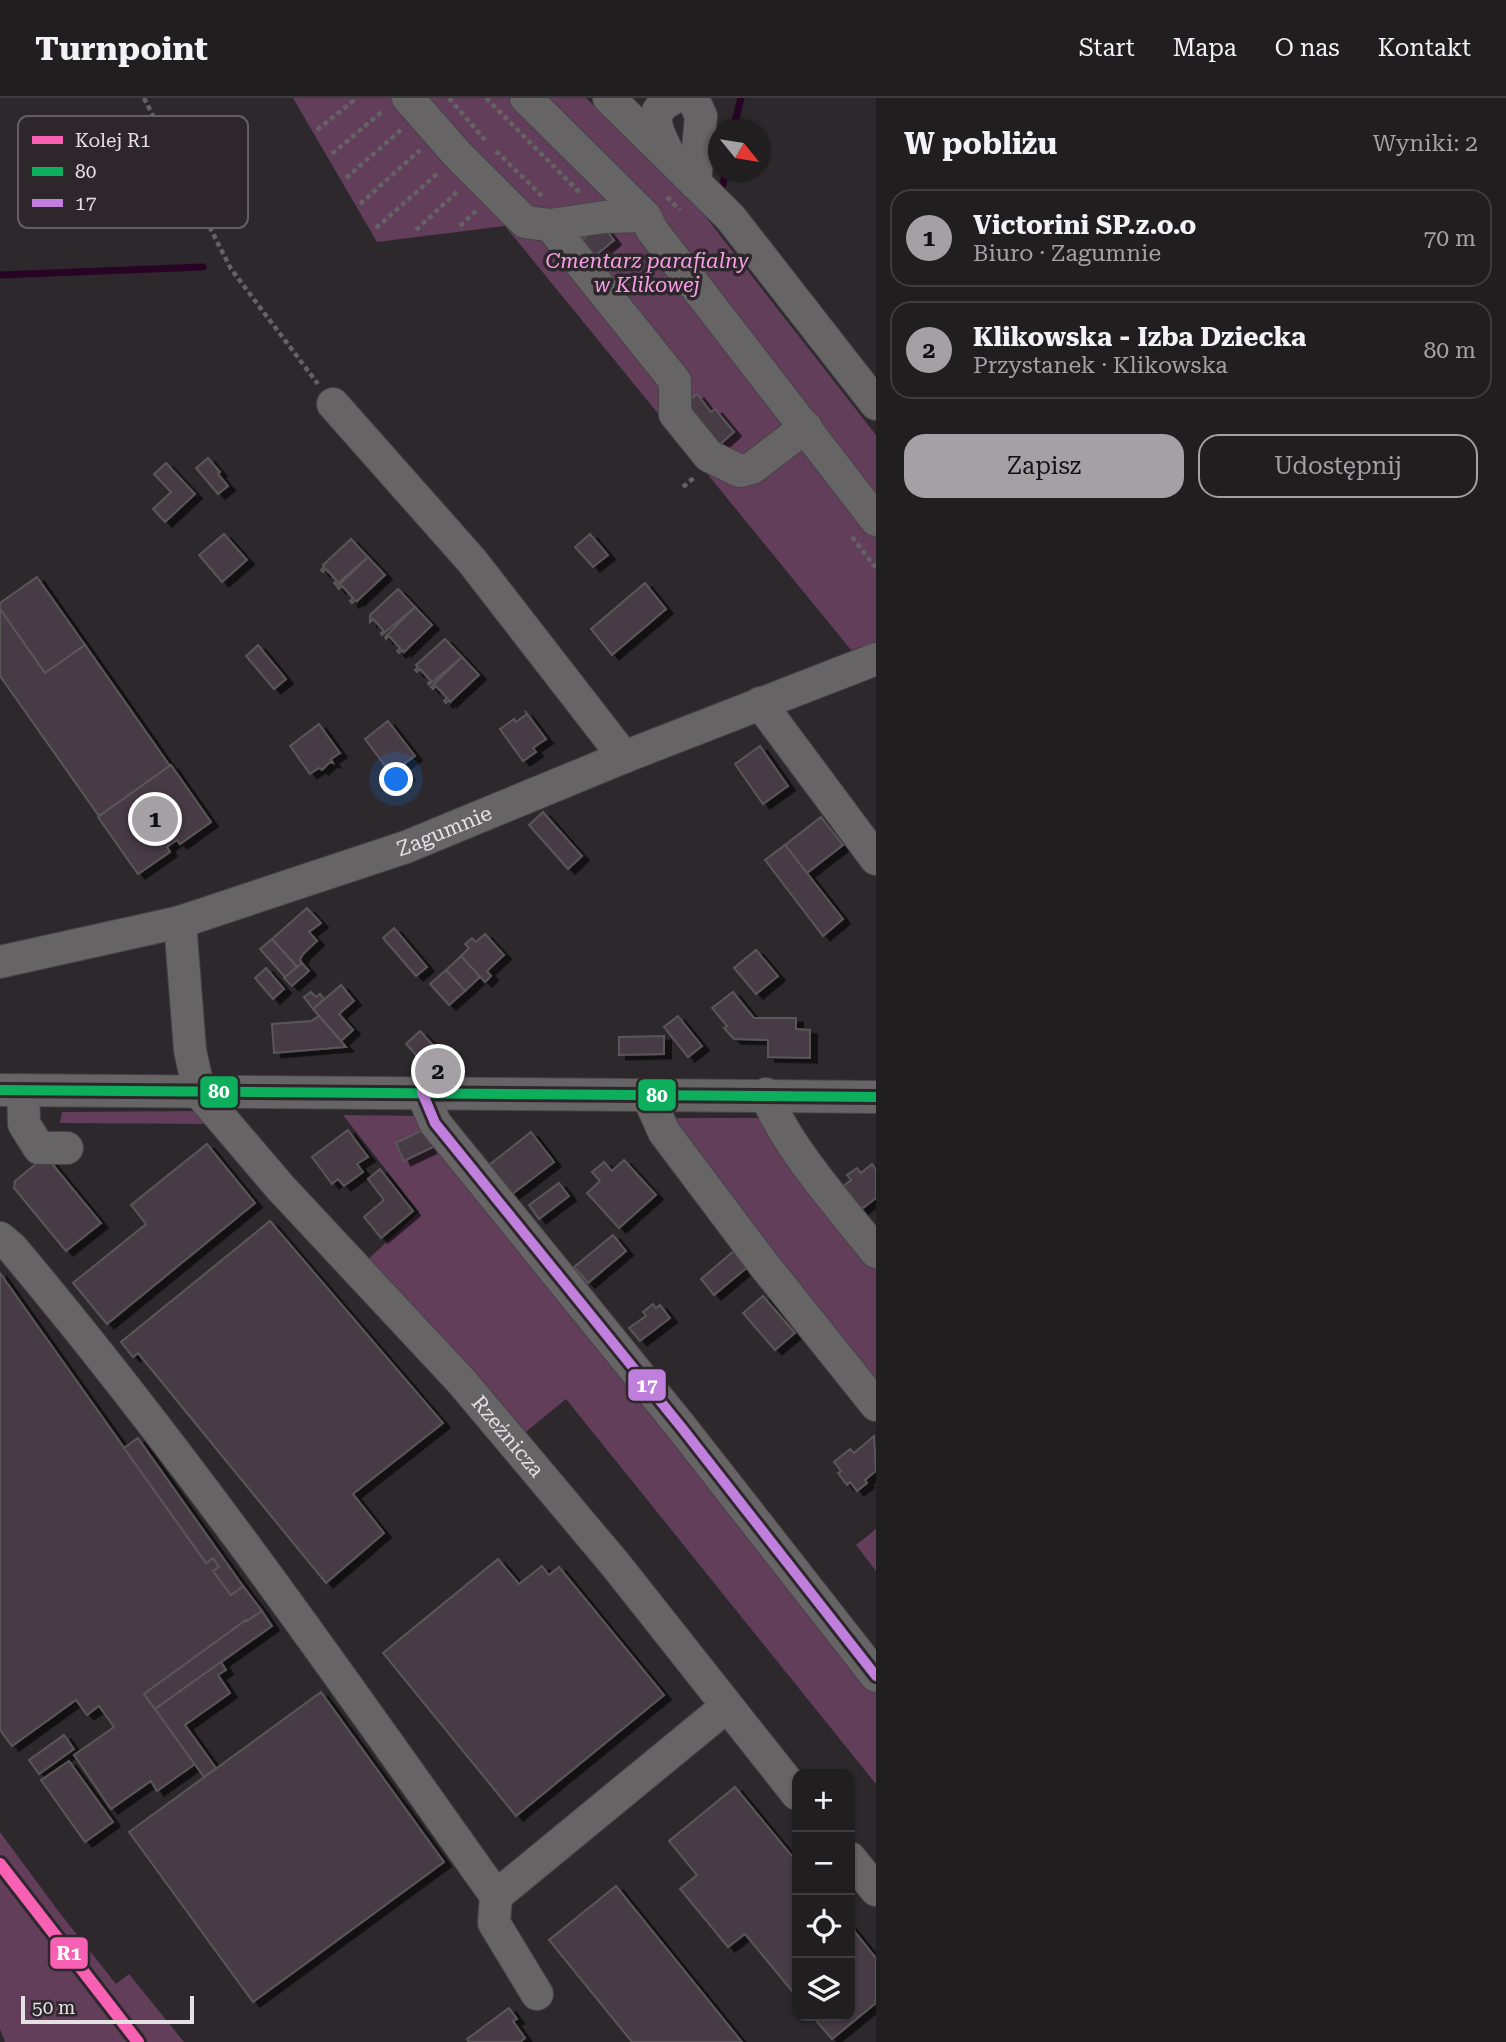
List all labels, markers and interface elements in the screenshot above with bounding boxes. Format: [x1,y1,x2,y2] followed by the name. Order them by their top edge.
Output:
[35,29,208,68] text: Turnpoint
[1079,34,1135,62] text: Start
[1173,34,1237,62] text: Mapa
[1275,34,1340,62] text: O nas
[1378,34,1471,62] text: Kontakt
[18,116,248,228] legend
[708,119,771,182] north arrow
[904,126,1057,161] text: W pobliżu
[75,129,151,152] text: Kolej R1
[1373,130,1478,157] text: Wyniki: 2
[75,160,96,183] text: 80
[75,192,97,215] text: 17
[973,210,1196,240] text: Victorini SP.z.o.o
[923,225,935,252] text: 1
[1423,225,1476,252] text: 70 m
[973,240,1161,267] text: Biuro · Zagumnie
[546,249,749,297] park label: Cmentarz parafialny w Klikowej
[973,322,1306,352] text: Klikowska - Izba Dziecka
[923,337,935,364] text: 2
[1423,337,1476,364] text: 80 m
[973,352,1228,379] text: Przystanek · Klikowska
[904,434,1184,498] button: Zapisz
[1198,434,1478,498] button: Udostępnij
[379,762,413,796] your location
[132,793,178,845] pin: 1
[394,801,495,861] street label: Zagumnie
[415,1045,461,1097] pin: 2
[199,1075,239,1109] line badge: 80
[637,1078,677,1112] line badge: 80
[208,1080,230,1103] text: 80
[646,1084,668,1107] text: 80
[627,1368,667,1402] line badge: 17
[636,1374,658,1397] text: 17
[467,1391,549,1483] street label: Rzeźnicza
[792,1769,855,2021] map controls
[792,1769,855,1832] button: +
[792,1832,855,1895] button: −
[792,1895,855,1958] button: locate
[49,1936,89,1970] line badge: R1
[57,1942,82,1965] text: R1
[792,1958,855,2021] button: layers
[21,1993,194,2025] scale bar
[32,1996,75,2019] text: 50 m

